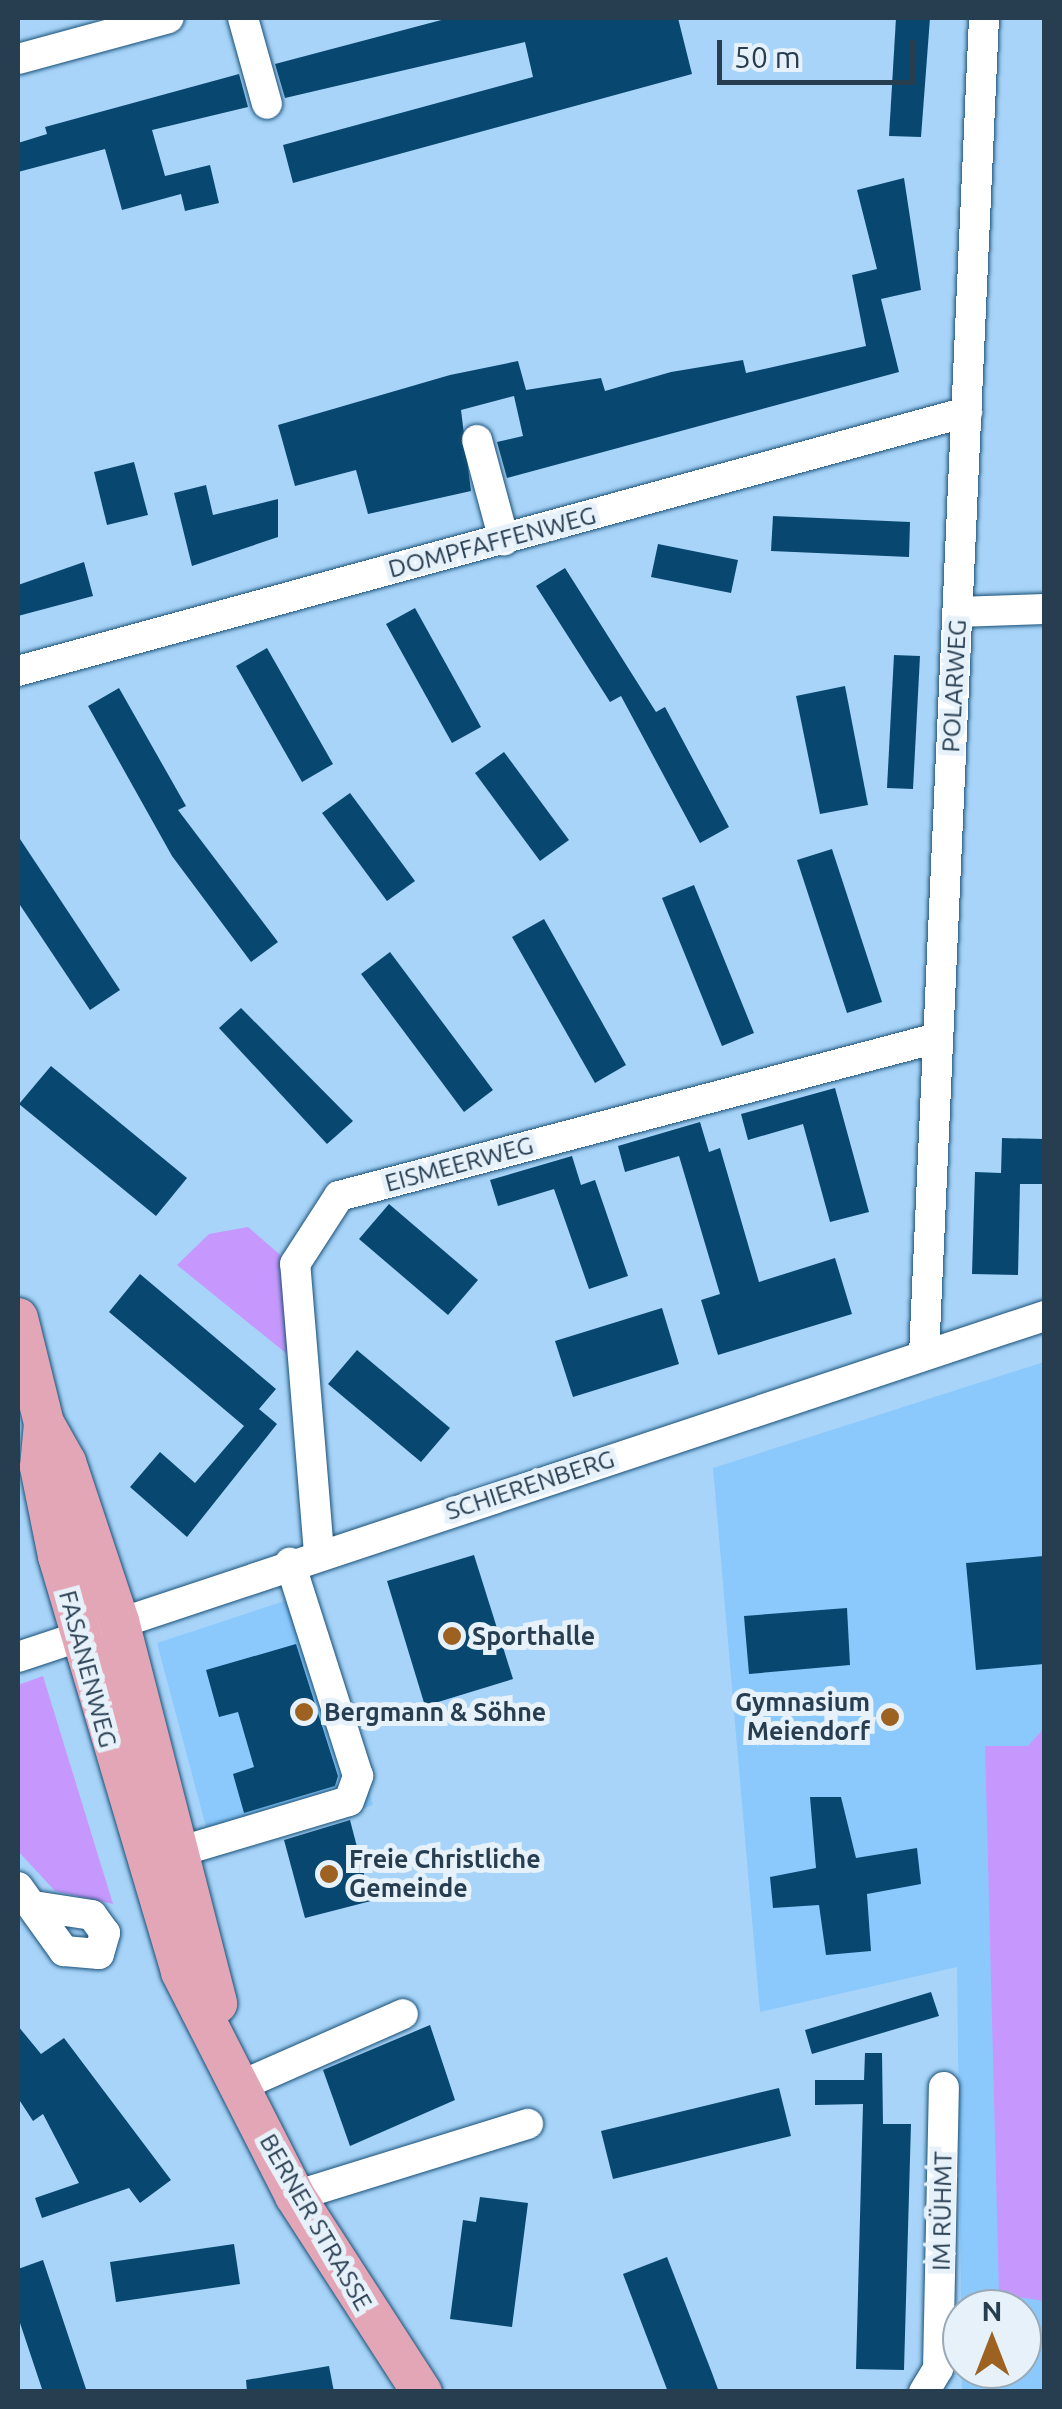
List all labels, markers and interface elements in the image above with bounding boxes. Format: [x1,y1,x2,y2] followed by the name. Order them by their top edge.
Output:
[722,20,920,82] scale bar
[734,40,801,74] text: 50 m
[385,500,599,584] street label: DOMPFAFFENWEG
[936,619,972,753] street label: POLARWEG
[382,1130,536,1198] street label: EISMEERWEG
[442,1444,618,1526] street label: SCHIERENBERG
[53,1587,123,1751] street label: FASANENWEG
[472,1621,595,1651] place label: Sporthalle
[441,1625,463,1647] marker: Sporthalle
[735,1688,870,1747] place label: Gymnasium Meiendorf
[324,1697,546,1727] place label: Bergmann & Söhne
[293,1701,315,1723] marker: Bergmann & Söhne
[879,1706,901,1728] marker: Gymnasium Meiendorf
[349,1845,541,1904] place label: Freie Christliche Gemeinde
[318,1863,340,1885] marker: Freie Christliche Gemeinde
[253,2128,379,2316] street label: BERNER STRASSE
[926,2151,958,2271] street label: IM RÜHMT
[942,2289,1042,2389] north arrow
[982,2295,1002,2326] text: N

